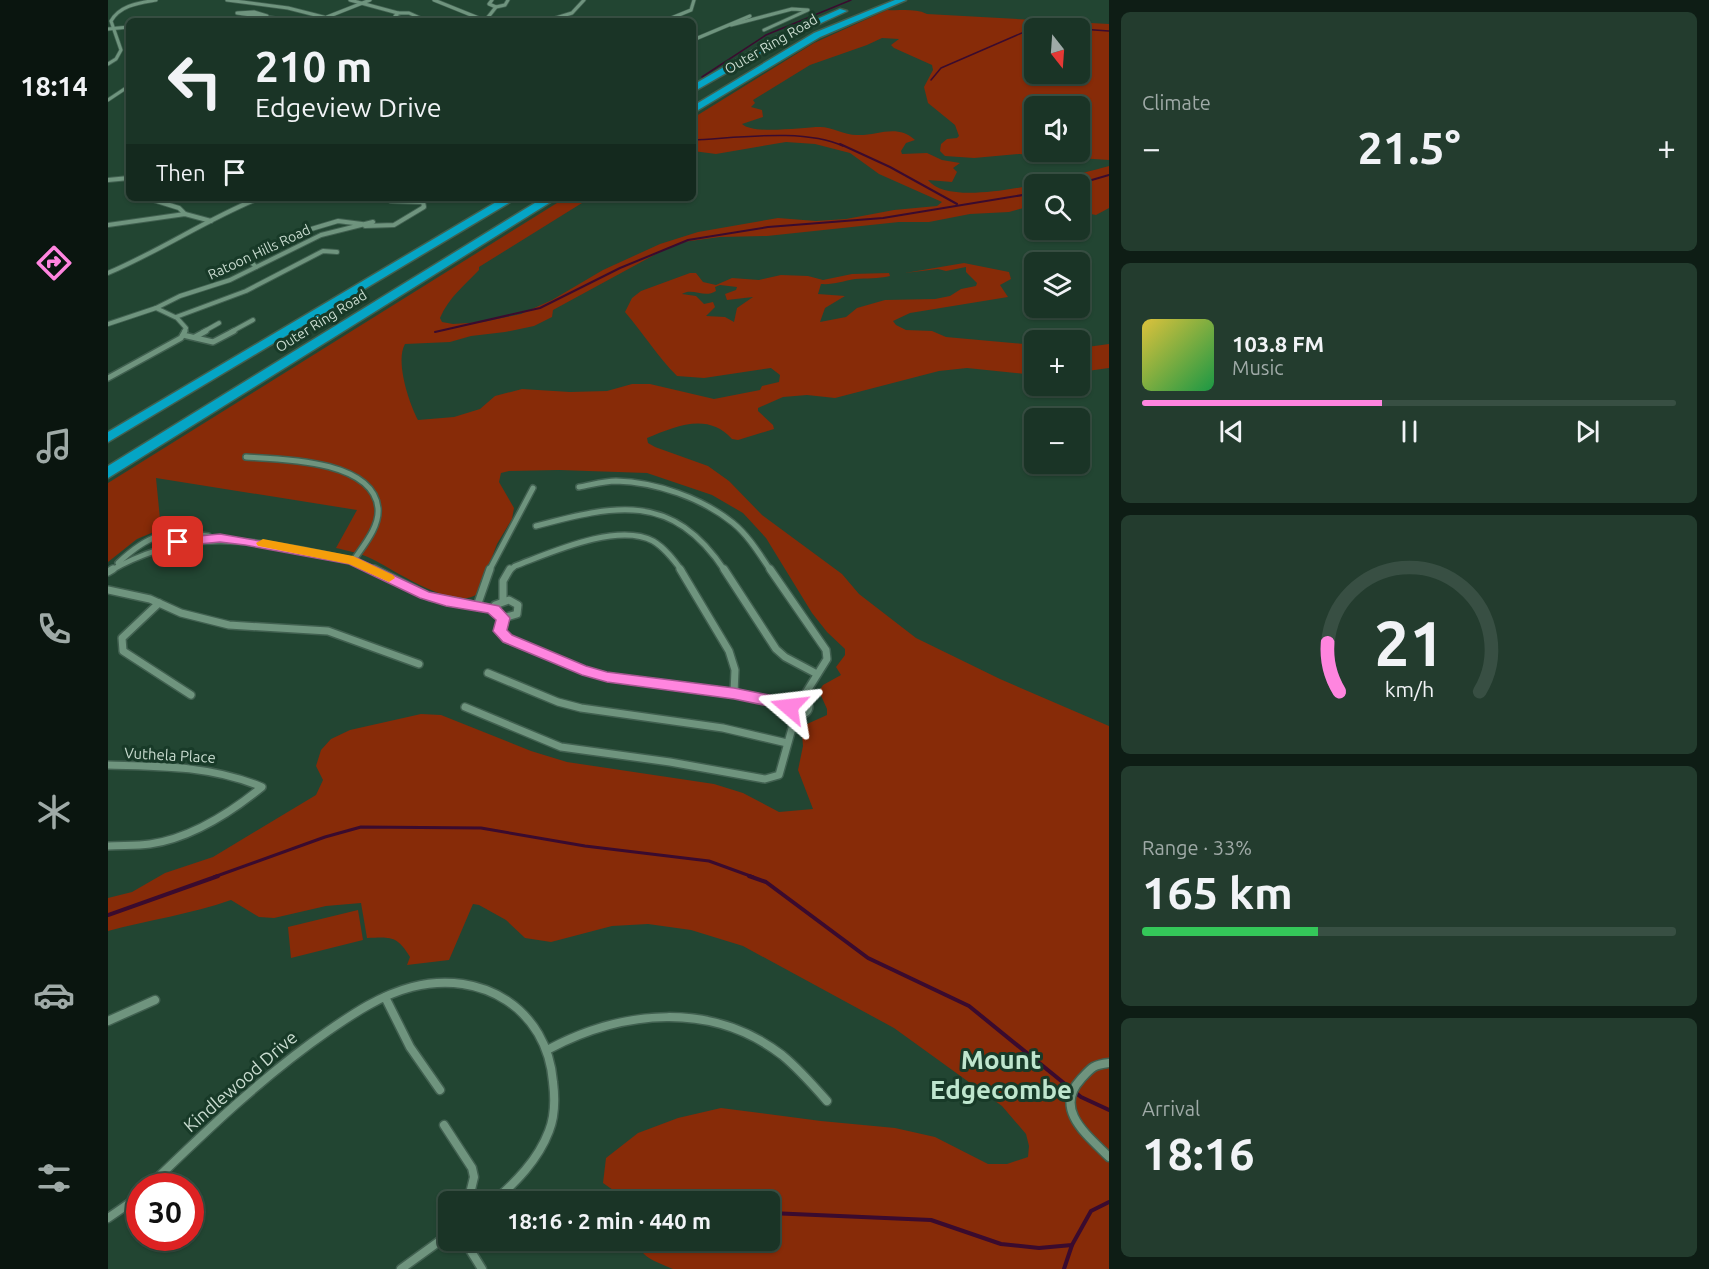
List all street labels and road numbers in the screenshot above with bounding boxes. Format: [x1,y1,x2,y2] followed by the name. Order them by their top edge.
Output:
[722,11,820,77] street label: Outer Ring Road
[205,221,313,283] street label: Ratoon Hills Road
[273,287,369,355] street label: Outer Ring Road
[124,744,216,766] street label: Vuthela Place
[179,1026,301,1136] street label: Kindlewood Drive

